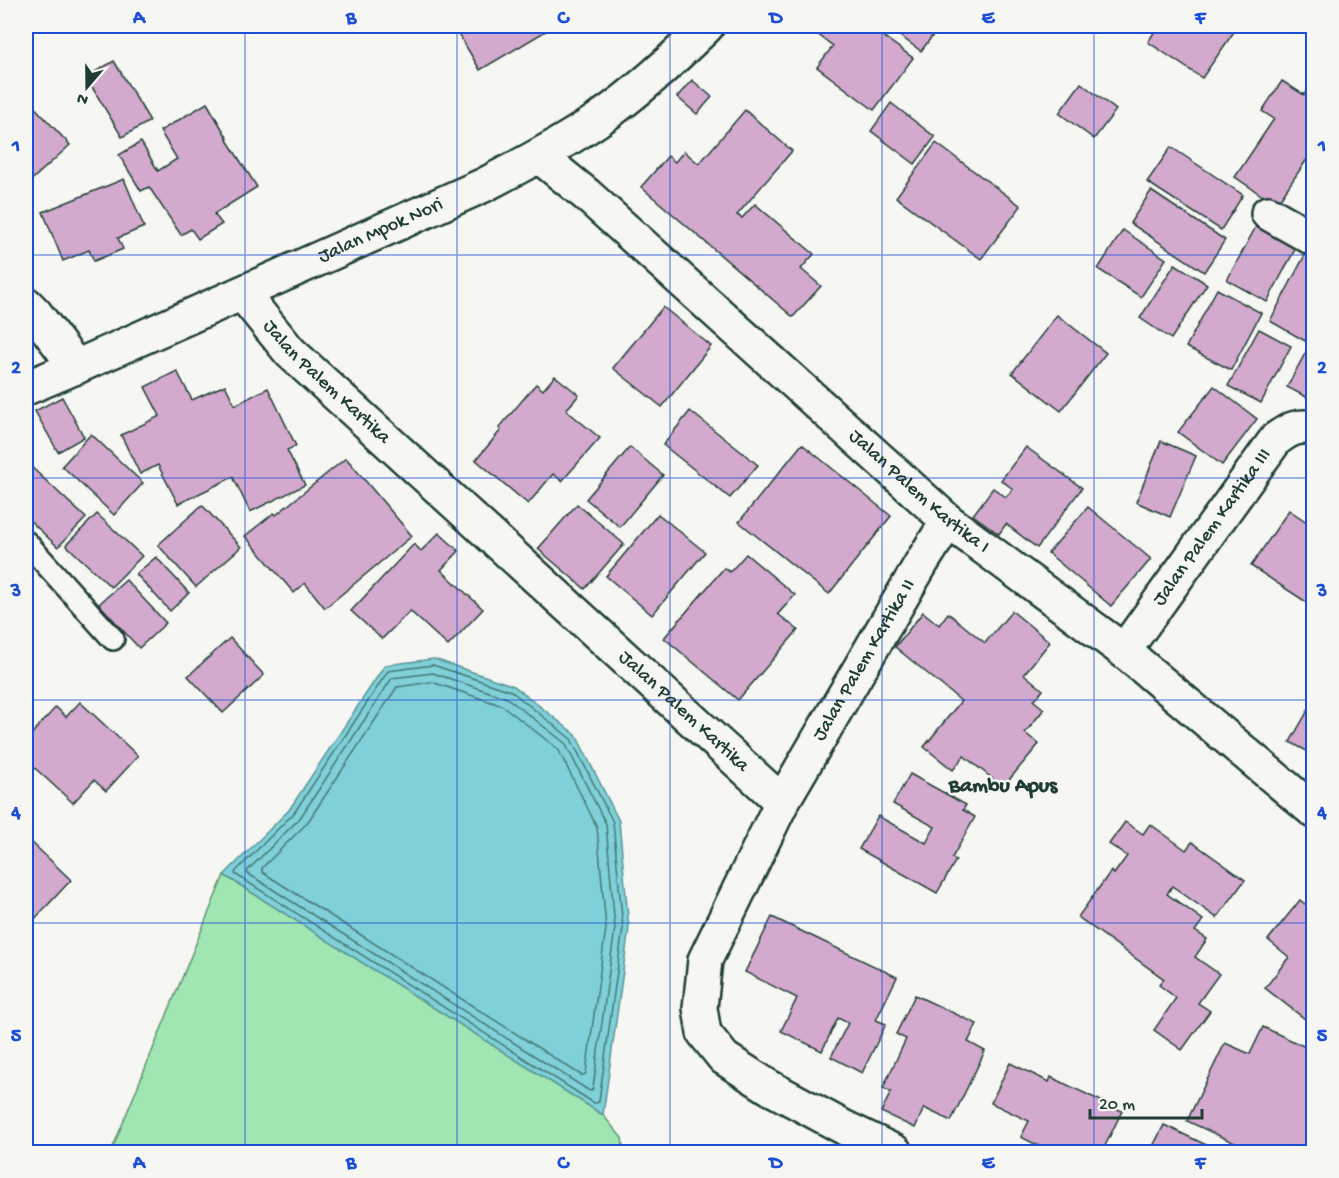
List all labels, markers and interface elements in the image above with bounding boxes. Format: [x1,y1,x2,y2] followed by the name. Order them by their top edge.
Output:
[132,8,147,31] text: A
[345,8,357,31] text: B
[557,8,571,31] text: C
[767,8,783,31] text: D
[982,8,996,31] text: E
[1194,8,1207,31] text: F
[57,57,117,117] north arrow
[74,87,91,109] text: N
[11,136,20,159] text: 1
[1317,136,1326,159] text: 1
[315,193,447,269] street label: Jalan Mpok Nori
[257,316,395,450] street label: Jalan Palem Kartika
[11,358,21,381] text: 2
[1317,358,1327,381] text: 2
[843,425,994,559] street label: Jalan Palem Kartika I
[1148,444,1277,611] street label: Jalan Palem Kartika III
[808,575,921,745] street label: Jalan Palem Kartika II
[10,581,21,604] text: 3
[1316,581,1327,604] text: 3
[613,646,754,778] street label: Jalan Palem Kartika
[948,774,1059,800] district label: Bambu Apus
[10,803,21,826] text: 4
[1316,803,1327,826] text: 4
[11,1026,22,1049] text: 5
[1317,1026,1328,1049] text: 5
[1090,1082,1202,1120] scale bar
[1099,1095,1135,1116] text: 20 m
[132,1153,147,1176] text: A
[345,1153,357,1176] text: B
[557,1153,571,1176] text: C
[767,1153,783,1176] text: D
[982,1153,996,1176] text: E
[1194,1153,1207,1176] text: F

